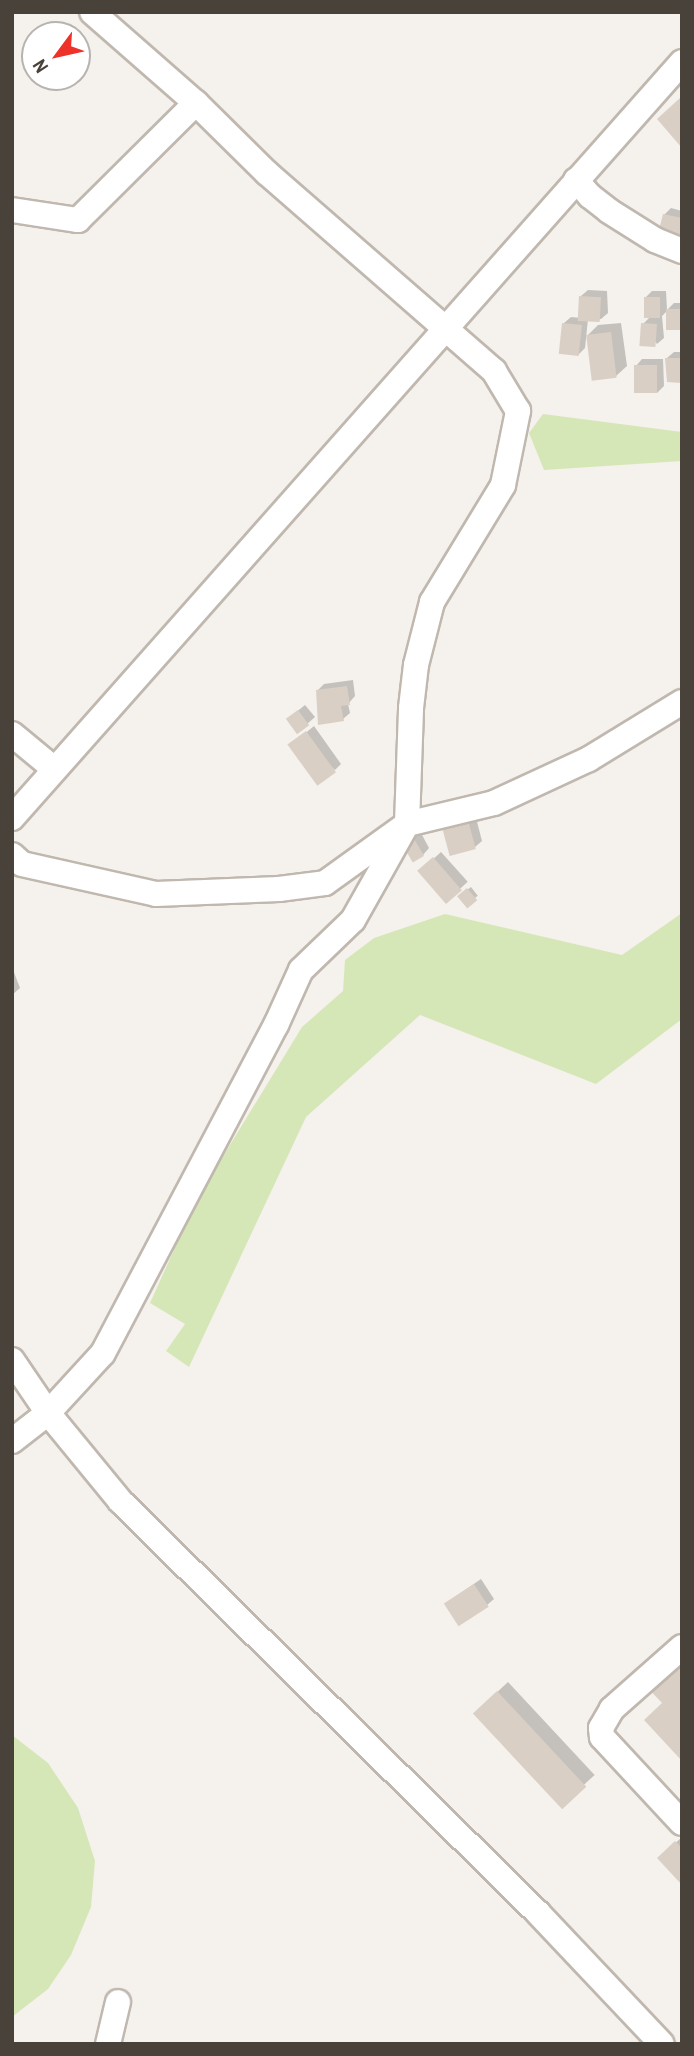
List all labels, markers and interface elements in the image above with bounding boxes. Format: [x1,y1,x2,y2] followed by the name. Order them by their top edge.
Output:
[21,21,91,91] north arrow
[26,55,54,78] text: N

